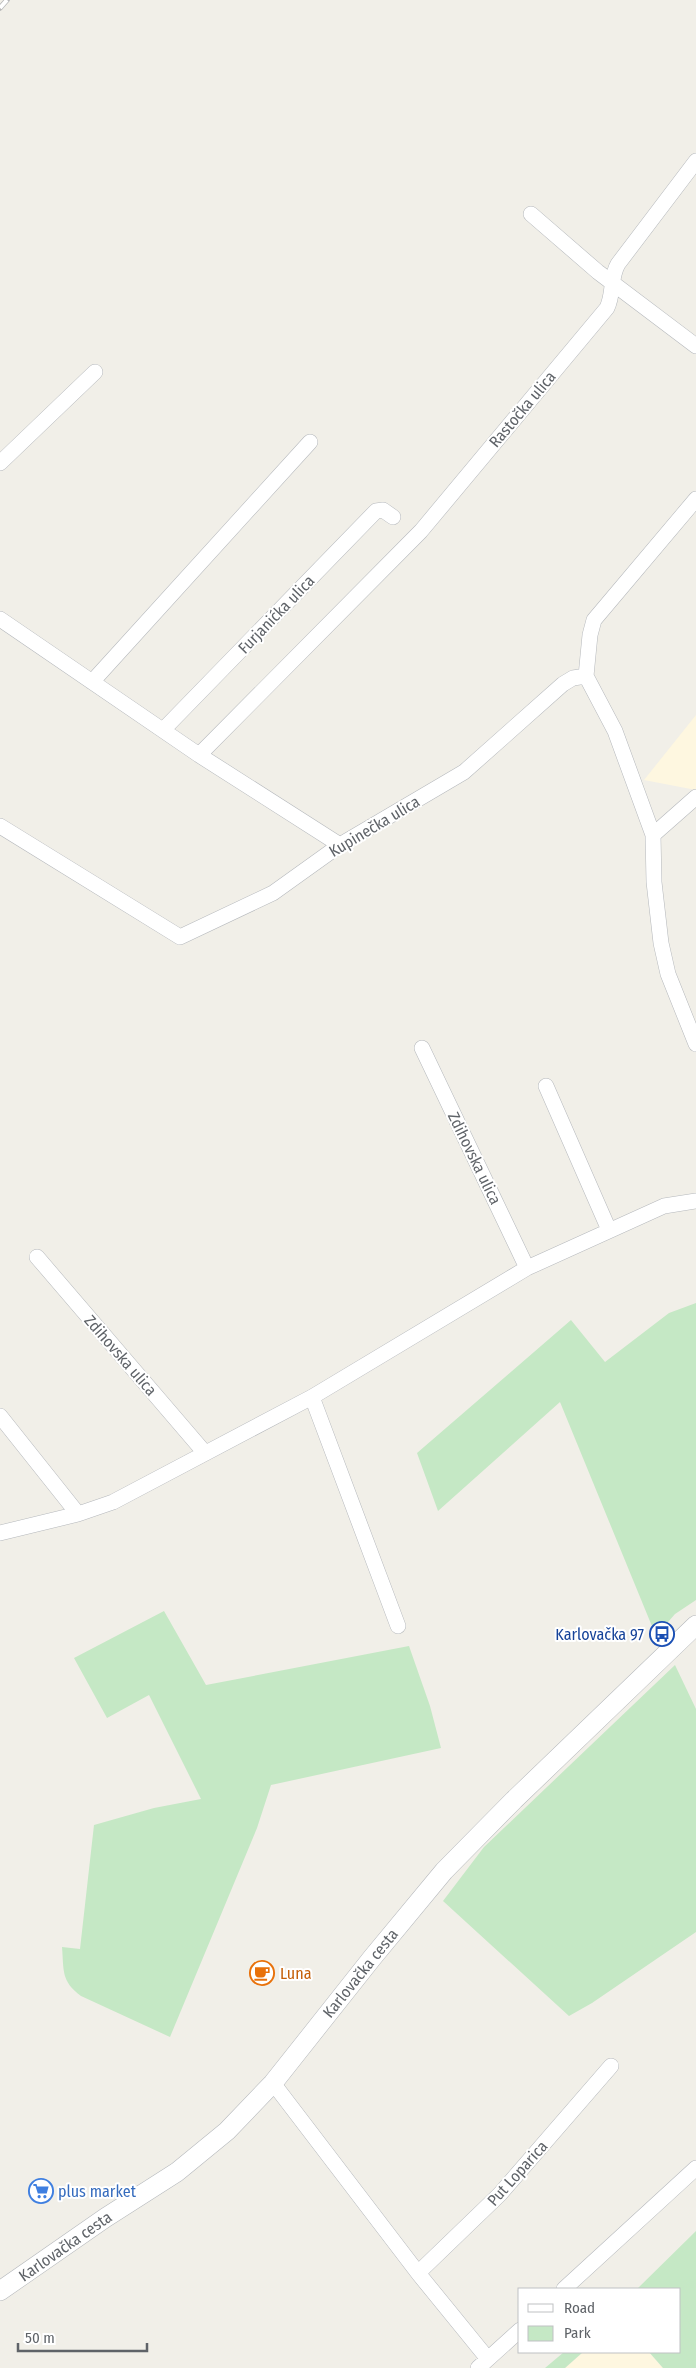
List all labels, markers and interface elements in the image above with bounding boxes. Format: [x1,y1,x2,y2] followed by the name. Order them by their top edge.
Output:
[485,367,560,451] street label: Rastočka ulica
[234,571,319,657] street label: Furjanićka ulica
[325,792,423,861] street label: Kupinečka ulica
[444,1109,505,1208] street label: Zdihovska ulica
[81,1311,161,1400] street label: Zdihovska ulica
[649,1621,675,1647] bus stop icon: Karlovačka 97
[555,1625,645,1644] place label: Karlovačka 97
[319,1925,402,2022] street label: Karlovačka cesta
[249,1960,275,1986] cafe icon: Luna
[280,1964,312,1983] place label: Luna
[483,2137,552,2210] street label: Put Loparica
[28,2178,54,2204] supermarket icon: plus market
[58,2182,137,2201] place label: plus market
[15,2207,115,2285] street label: Karlovačka cesta
[518,2288,681,2353] legend
[564,2299,595,2317] text: Road
[18,2320,146,2352] scale bar
[564,2324,591,2342] text: Park
[25,2329,55,2347] text: 50 m

